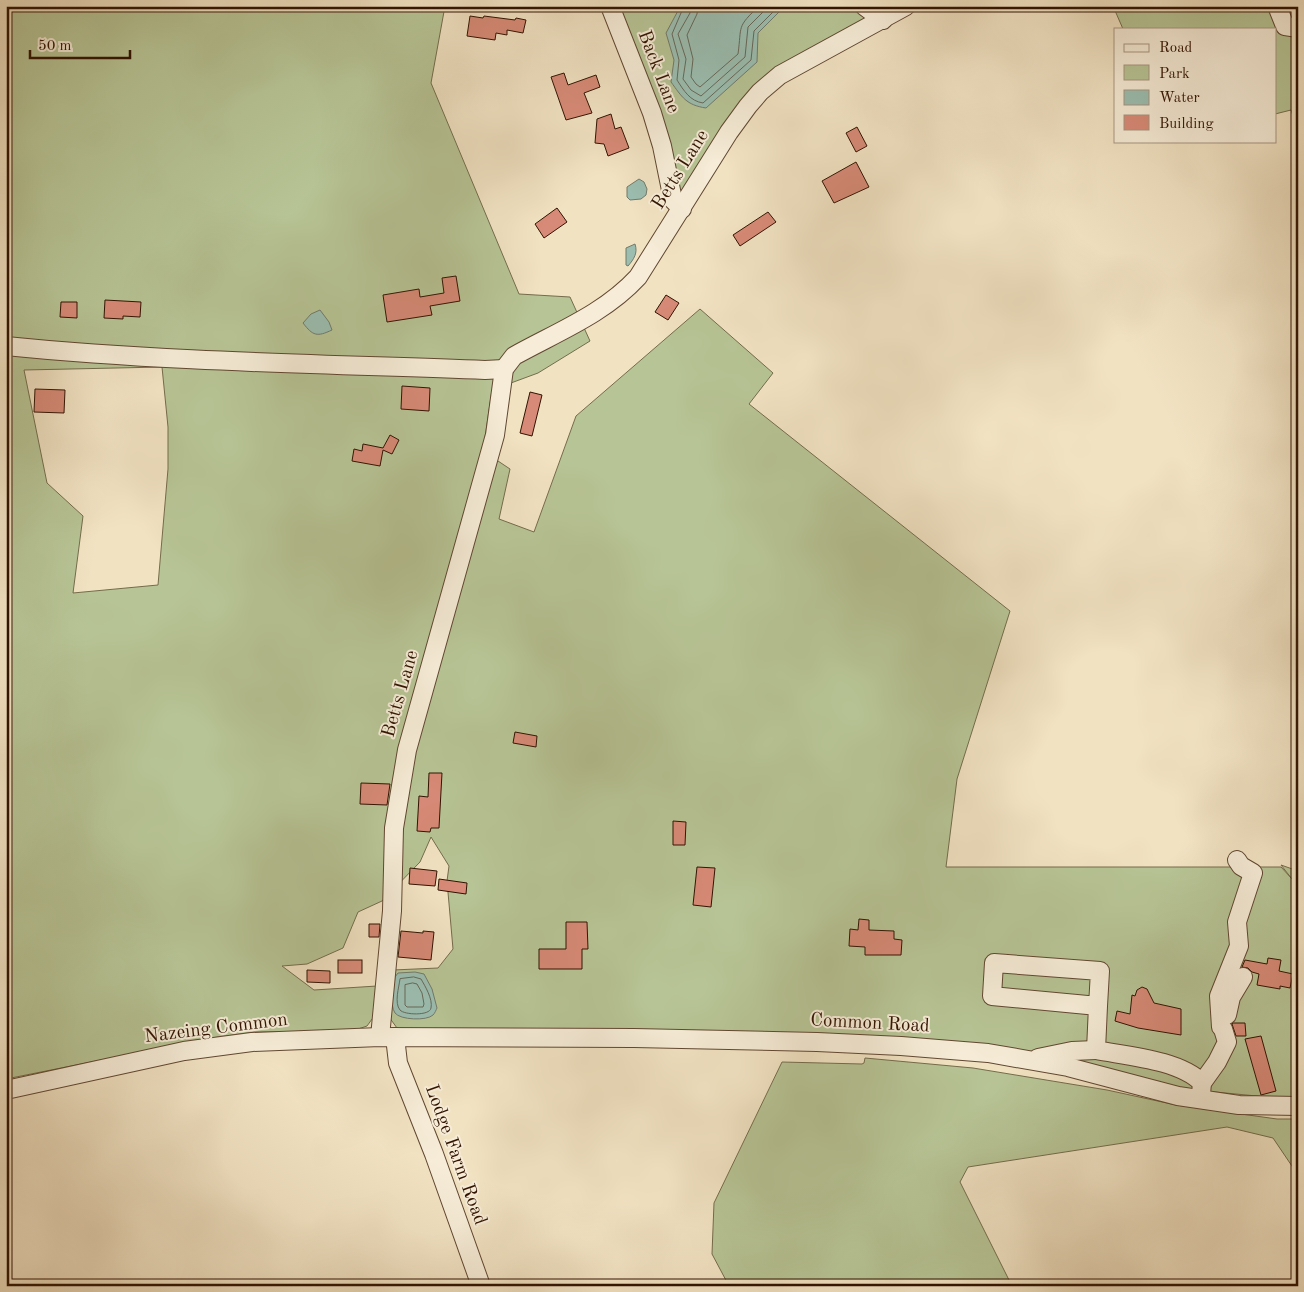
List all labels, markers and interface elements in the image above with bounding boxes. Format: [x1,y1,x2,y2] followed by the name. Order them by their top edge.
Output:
[30,28,130,60] scale bar
[634,28,682,116] street label: Back Lane
[1114,28,1276,142] legend
[38,39,72,54] text: 50 m
[1159,41,1193,56] text: Road
[1159,67,1190,82] text: Park
[1159,91,1200,106] text: Water
[1159,117,1214,132] text: Building
[649,127,713,213] street label: Betts Lane
[379,648,423,740] street label: Betts Lane
[143,1011,289,1047] street label: Nazeing Common
[810,1011,930,1037] street label: Common Road
[421,1082,489,1228] street label: Lodge Farm Road

